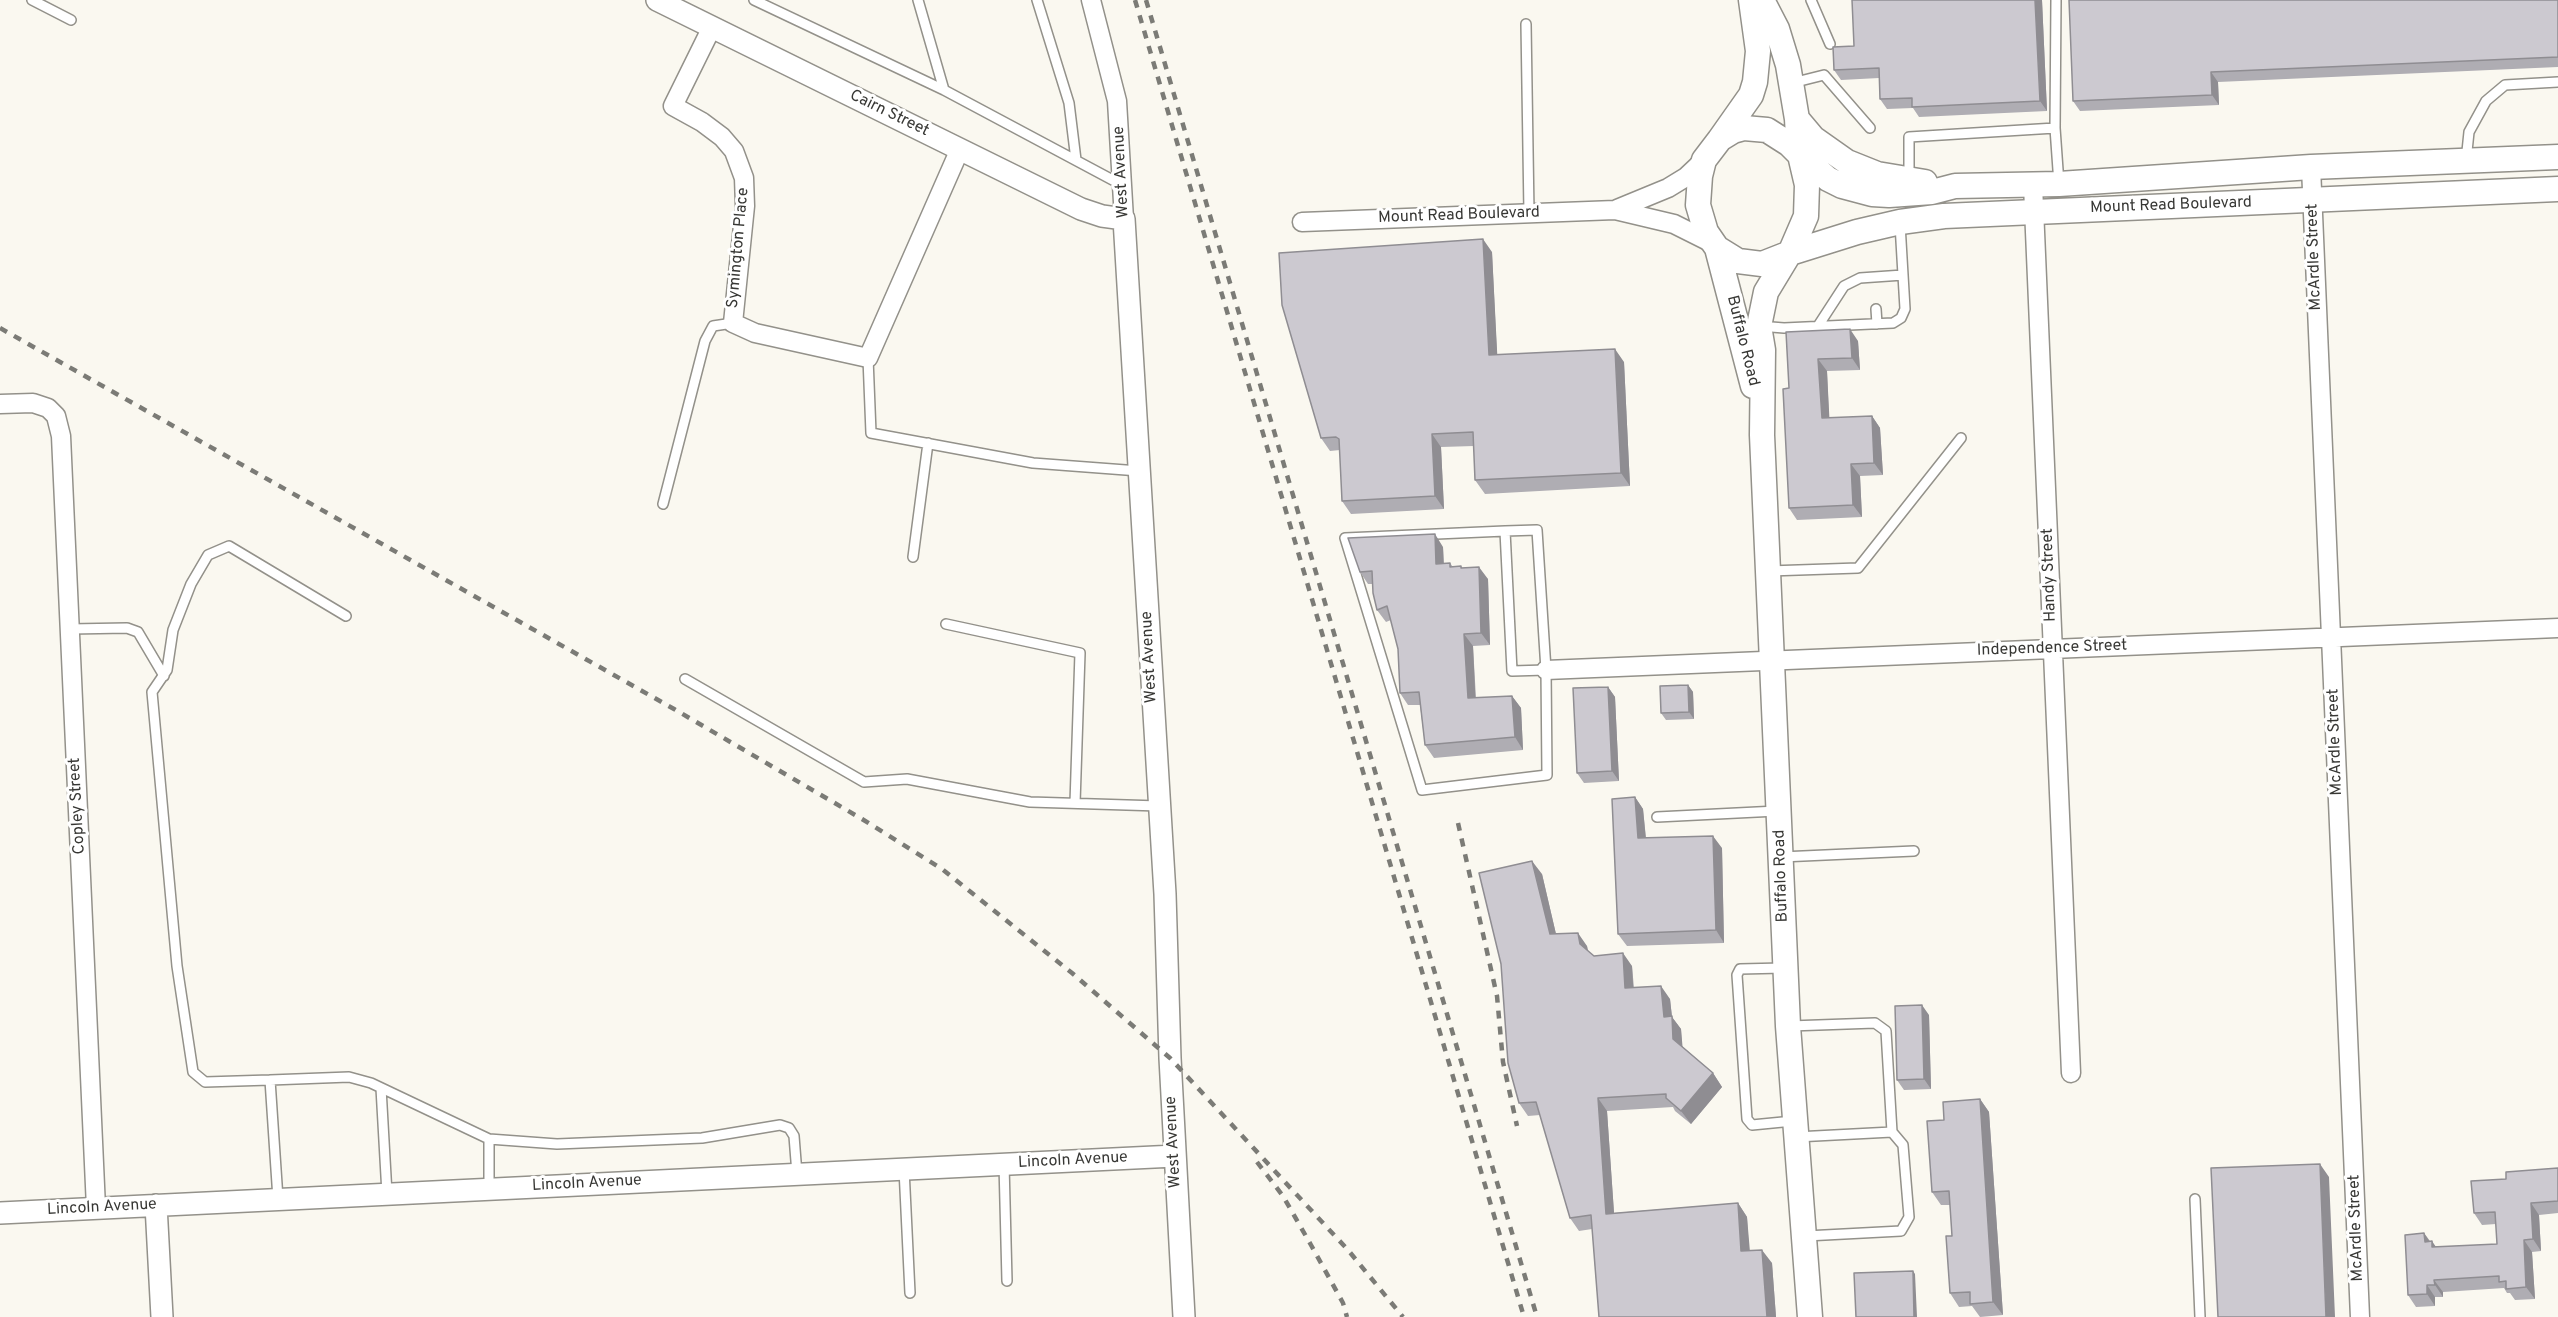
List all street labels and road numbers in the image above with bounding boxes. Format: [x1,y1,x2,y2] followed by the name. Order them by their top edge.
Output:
[846,87,932,141] street label: Cairn Street
[1110,125,1134,219] street label: West Avenue
[724,187,754,309] street label: Symington Place
[2090,194,2252,218] street label: Mount Read Boulevard
[2304,203,2326,311] street label: McArdle Street
[1378,204,1540,228] street label: Mount Read Boulevard
[1721,294,1763,388] street label: Buffalo Road
[2039,528,2061,622] street label: Handy Street
[1138,610,1162,704] street label: West Avenue
[1977,637,2127,661] street label: Independence Street
[2325,688,2347,796] street label: McArdle Street
[66,757,90,855] street label: Copley Street
[1771,829,1793,923] street label: Buffalo Road
[1162,1095,1186,1189] street label: West Avenue
[1018,1149,1128,1173] street label: Lincoln Avenue
[532,1172,642,1196] street label: Lincoln Avenue
[2346,1174,2368,1282] street label: McArdle Street
[47,1196,157,1220] street label: Lincoln Avenue

